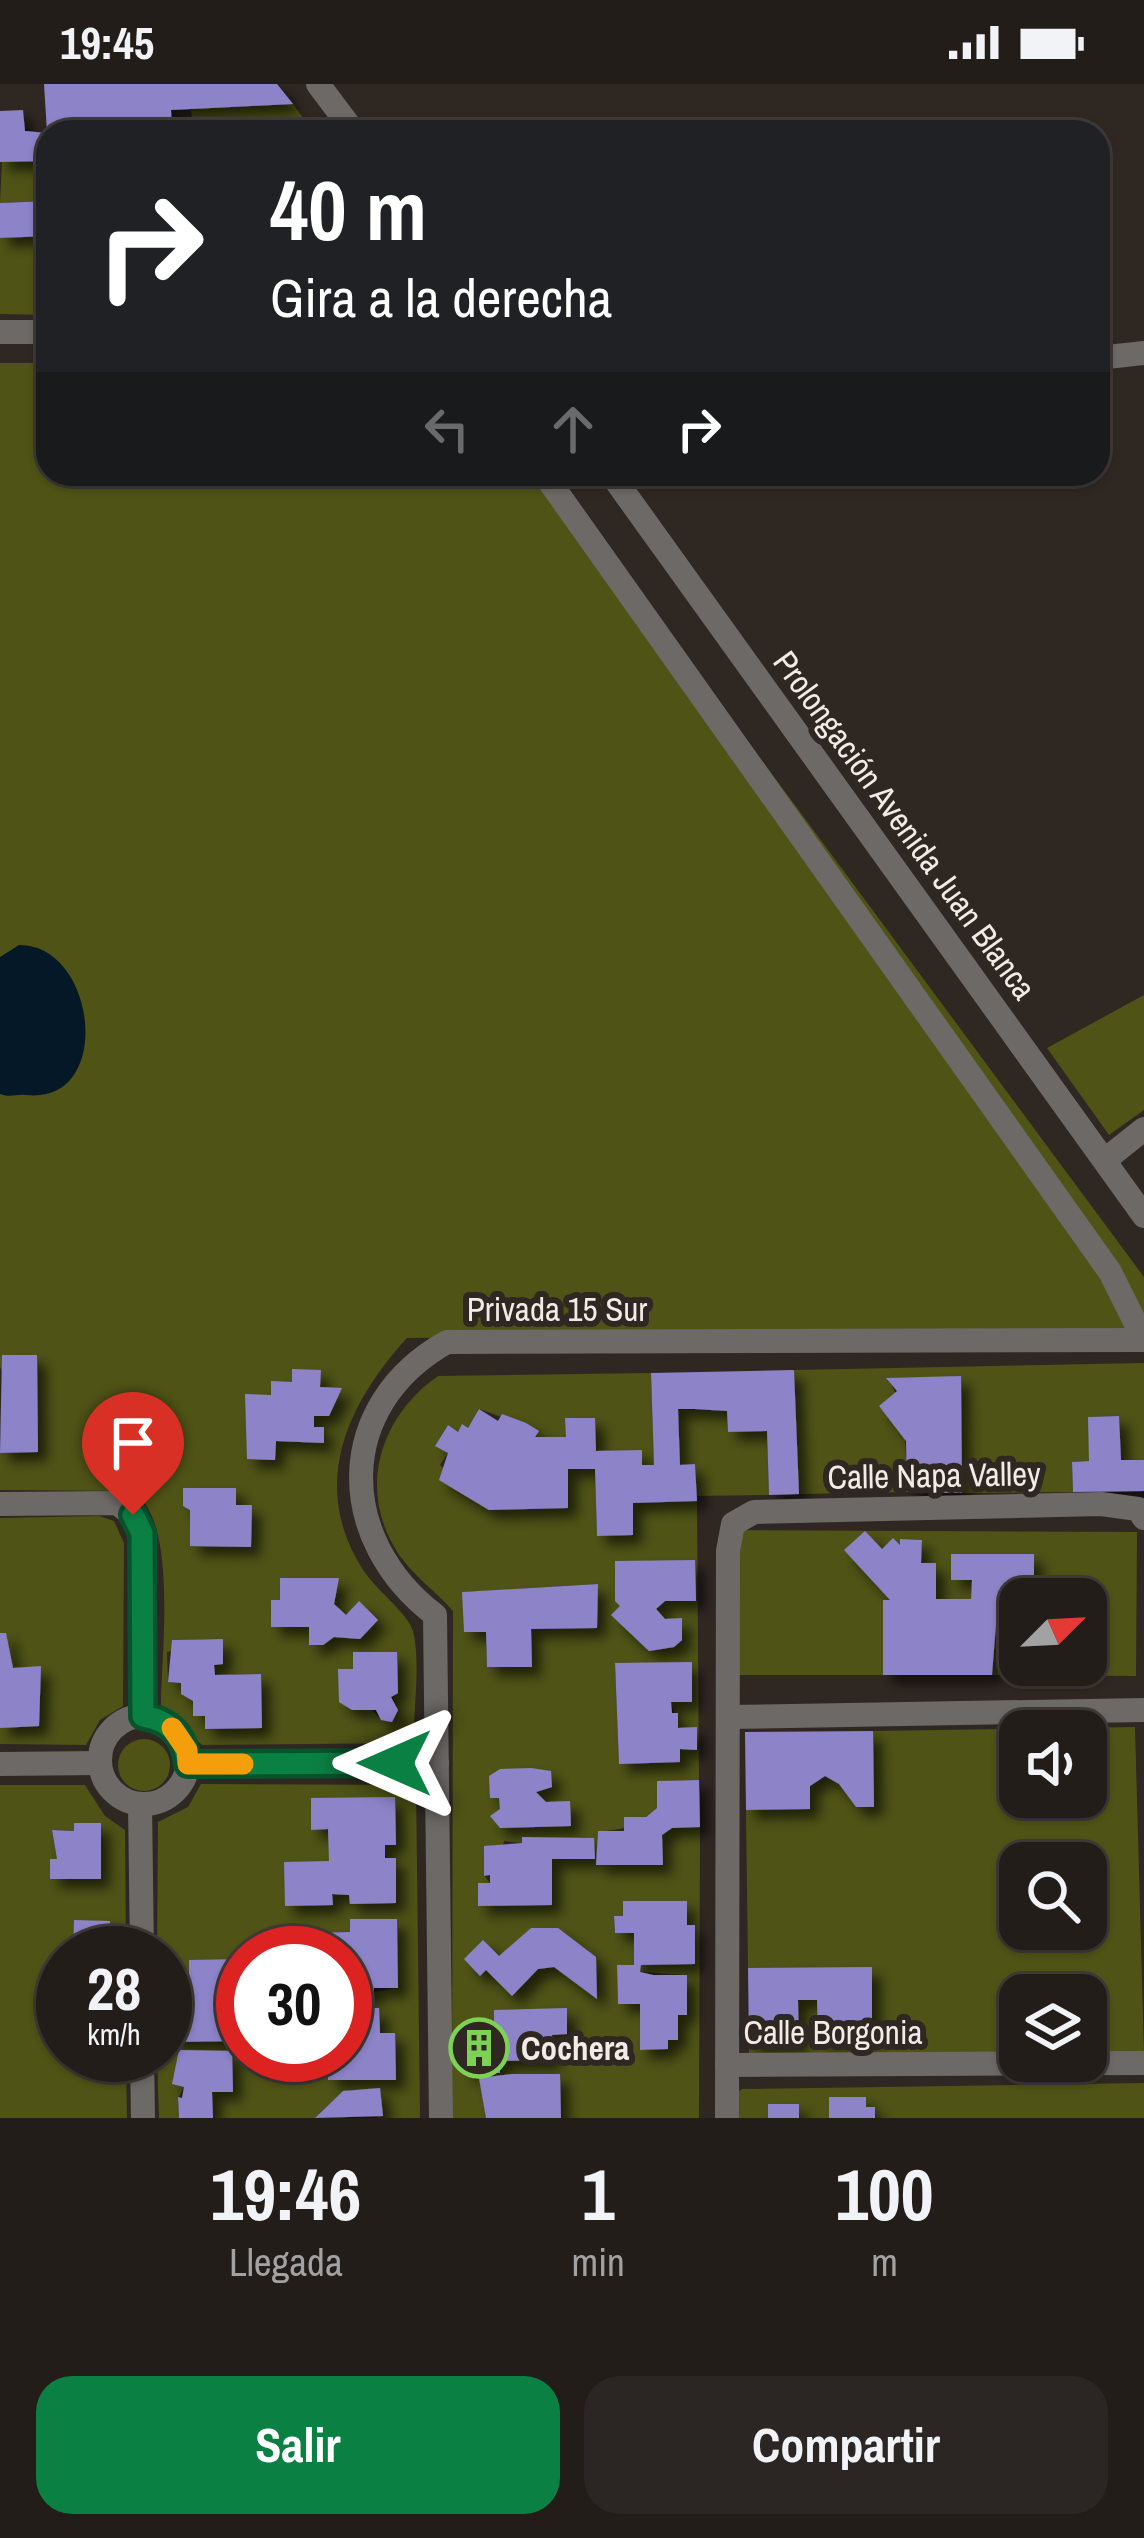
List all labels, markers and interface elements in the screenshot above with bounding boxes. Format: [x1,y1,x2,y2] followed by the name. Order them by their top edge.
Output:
[60,12,154,73] text: 19:45
[270,153,427,266] text: 40 m
[72,168,228,324] icon: right
[270,261,612,334] text: Gira a la derecha
[414,396,480,462] icon: left
[540,396,606,462] icon: ahead
[666,396,732,462] icon: right
[764,642,1046,1008] street label: Prolongación Avenida Juan Blanca
[467,1287,647,1331] street label: Privada 15 Sur
[82,1392,184,1515] pin
[100,1410,166,1476] icon: arrive
[827,1451,1041,1499] street label: Calle Napa Valley
[999,1578,1107,1686] north arrow
[999,1578,1107,2082] map controls
[332,1700,458,1826] position arrow
[999,1710,1107,1818] button: sound
[999,1842,1107,1950] button: search
[216,1926,372,2082] speed limit sign: 30
[87,1948,141,2029] text: 28
[999,1974,1107,2082] button: layers
[744,2010,923,2054] street label: Calle Borgonia
[87,2014,141,2054] text: km/h
[448,2017,510,2079] building icon: Cochera
[521,2026,629,2070] place label: Cochera
[210,2145,361,2242] text: 19:46
[582,2145,615,2242] text: 1
[835,2145,934,2242] text: 100
[229,2236,343,2288] text: Llegada
[572,2236,625,2288] text: min
[871,2236,898,2288] text: m
[36,2376,560,2514] button: Salir
[584,2376,1108,2514] button: Compartir

